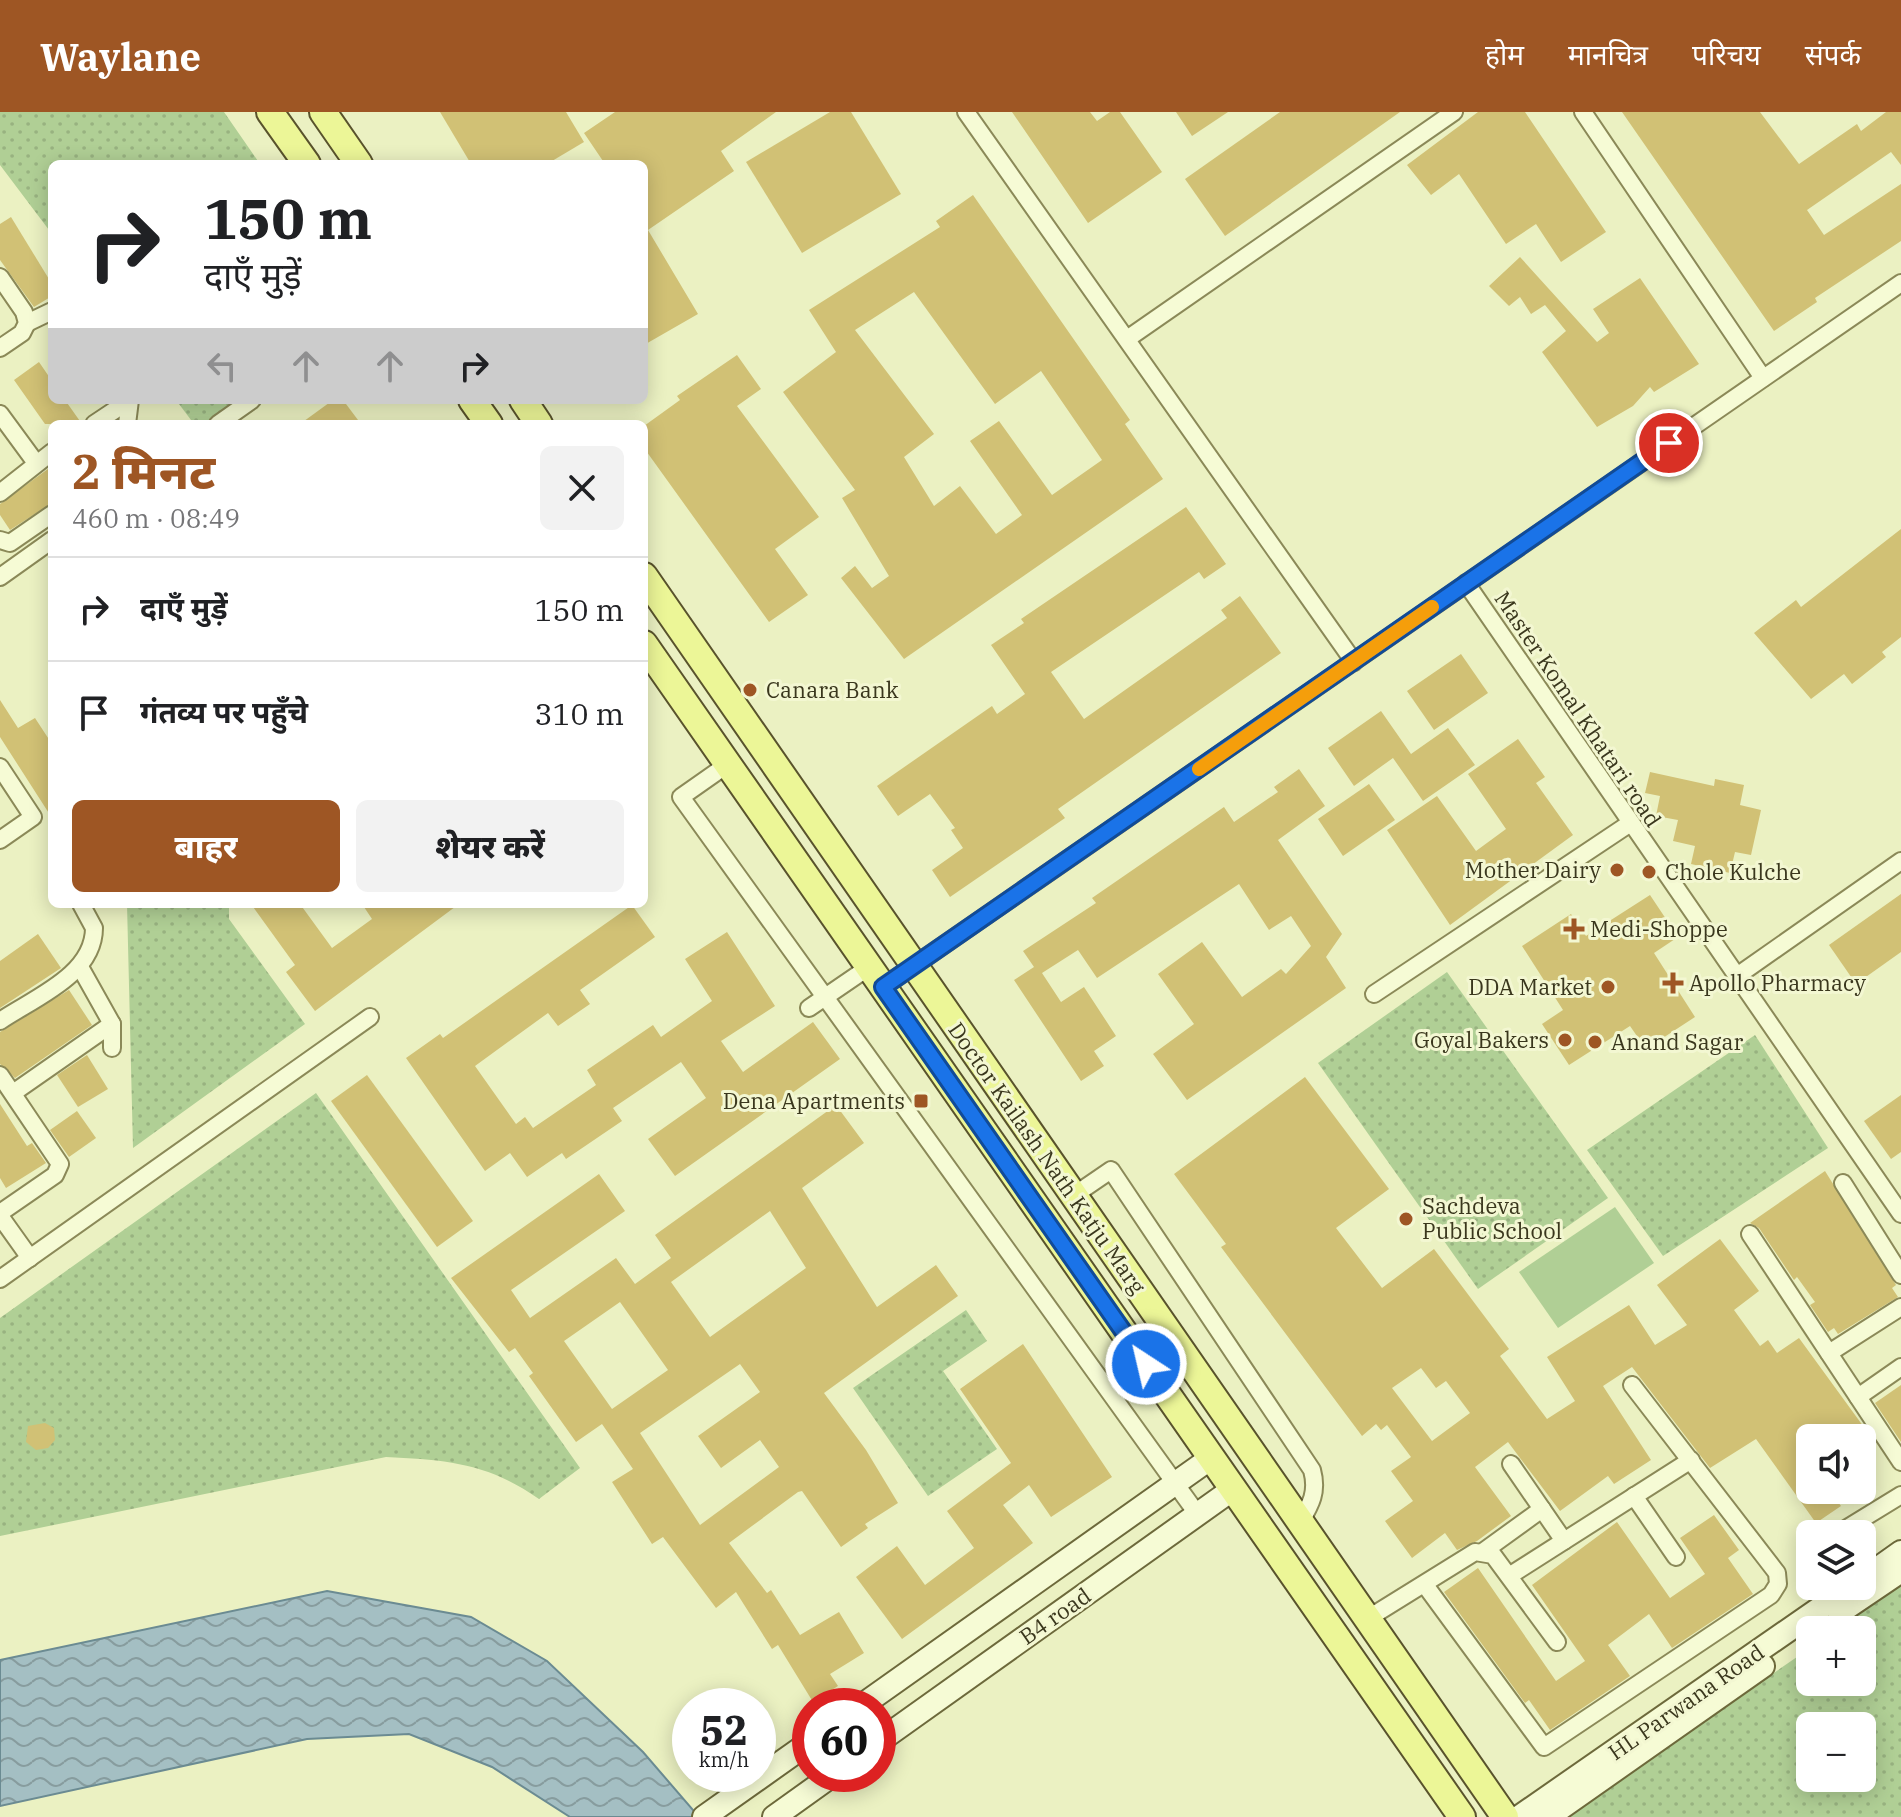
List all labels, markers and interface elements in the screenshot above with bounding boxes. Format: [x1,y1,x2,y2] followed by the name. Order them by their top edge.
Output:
[40,32,201,81] text: Waylane
[1485,36,1524,73] text: होम
[1568,36,1648,73] text: मानचित्र
[1692,36,1761,73] text: परिचय
[1805,36,1861,73] text: संपर्क
[204,182,372,254] text: 150 m
[72,192,176,296] icon: right
[204,252,302,299] text: दाएँ मुड़ें
[200,344,244,388] icon: left
[284,344,328,388] icon: ahead
[368,344,412,388] icon: ahead
[452,344,496,388] icon: right
[1635,409,1703,477] pin
[1647,421,1691,465] icon: arrive
[72,440,215,502] text: 2 मिनट
[540,446,624,530] button: close
[72,501,240,535] text: 460 m · 08:49
[1488,585,1668,832] street label: Master Komal Khatari road
[72,587,116,631] icon: right
[140,588,228,627] text: दाएँ मुड़ें
[534,590,624,629] text: 150 m
[766,675,899,704] place label: Canara Bank
[741,681,759,699] marker: Canara Bank
[72,691,116,735] icon: arrive
[140,692,308,731] text: गंतव्य पर पहुँचे
[534,694,624,733] text: 310 m
[72,800,340,892] button: बाहर
[356,800,624,892] button: शेयर करें
[1465,855,1601,884] place label: Mother Dairy
[1665,857,1801,886] place label: Chole Kulche
[1608,861,1626,879] marker: Mother Dairy
[1640,863,1658,881] marker: Chole Kulche
[1590,914,1728,943] place label: Medi-Shoppe
[1565,920,1583,938] marker: Medi-Shoppe
[1689,968,1866,997] place label: Apollo Pharmacy
[1468,972,1592,1001] place label: DDA Market
[1664,974,1682,992] marker: Apollo Pharmacy
[1599,978,1617,996] marker: DDA Market
[942,1016,1153,1299] street label: Doctor Kailash Nath Katju Marg
[1414,1025,1549,1054] place label: Goyal Bakers
[1611,1027,1743,1056] place label: Anand Sagar
[1556,1031,1574,1049] marker: Goyal Bakers
[1586,1033,1604,1051] marker: Anand Sagar
[723,1086,905,1115] place label: Dena Apartments
[912,1092,930,1110] marker: Dena Apartments
[1422,1191,1562,1245] place label: Sachdeva Public School
[1397,1210,1415,1228] marker: Sachdeva Public School
[1104,1322,1188,1406] position arrow
[1796,1424,1876,1792] map controls
[1796,1424,1876,1504] button: sound
[1796,1520,1876,1600] button: layers
[1013,1581,1096,1651] street label: B4 road
[1796,1616,1876,1696] button: +
[1602,1637,1769,1766] street label: HL Parwana Road
[792,1688,896,1792] speed limit sign: 60
[700,1704,748,1756] text: 52
[1796,1712,1876,1792] button: −
[699,1746,749,1773] text: km/h

